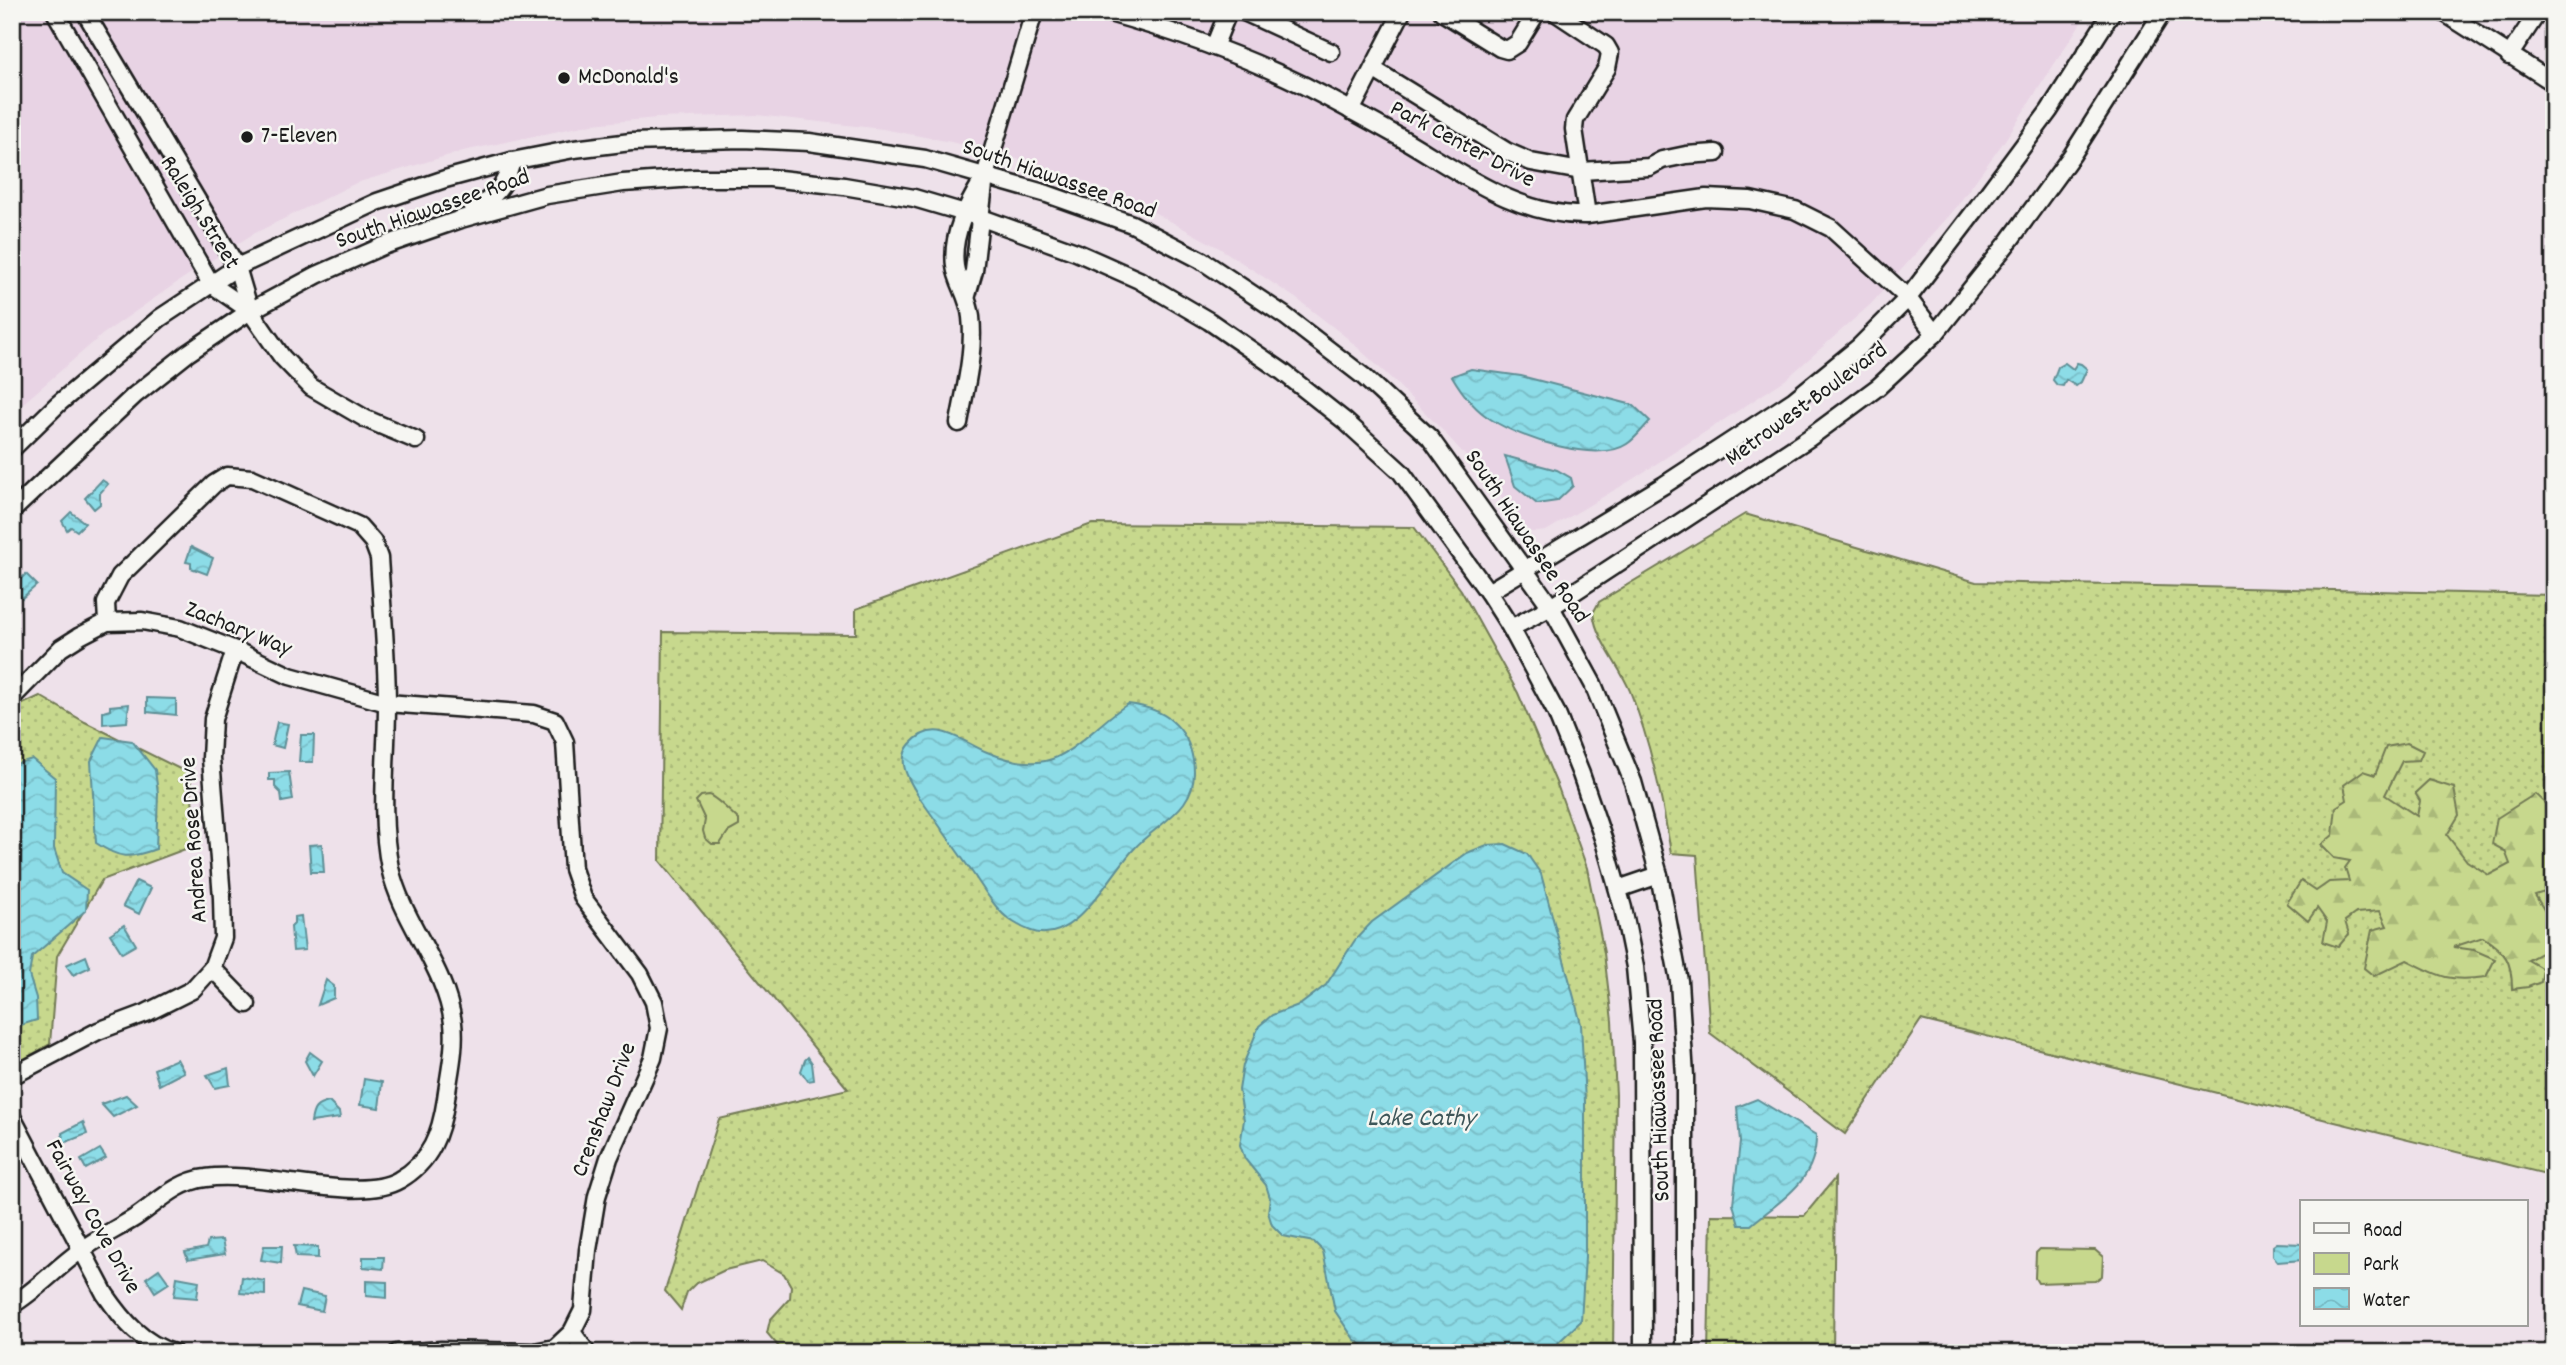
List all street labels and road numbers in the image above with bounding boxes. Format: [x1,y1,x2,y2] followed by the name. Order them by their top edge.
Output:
[1383,92,1541,198] street label: Park Center Drive
[957,131,1161,229] street label: South Hiawassee Road
[150,149,248,277] street label: Raleigh Street
[331,161,535,259] street label: South Hiawassee Road
[1719,334,1895,476] street label: Metrowest Boulevard
[1455,443,1597,631] street label: South Hiawassee Road
[179,593,298,667] street label: Zachary Way
[172,756,218,924] street label: Andrea Rose Drive
[1639,998,1681,1202] street label: South Hiawassee Road
[564,1038,646,1182] street label: Crenshaw Drive
[35,1134,149,1300] street label: Fairway Cove Drive

